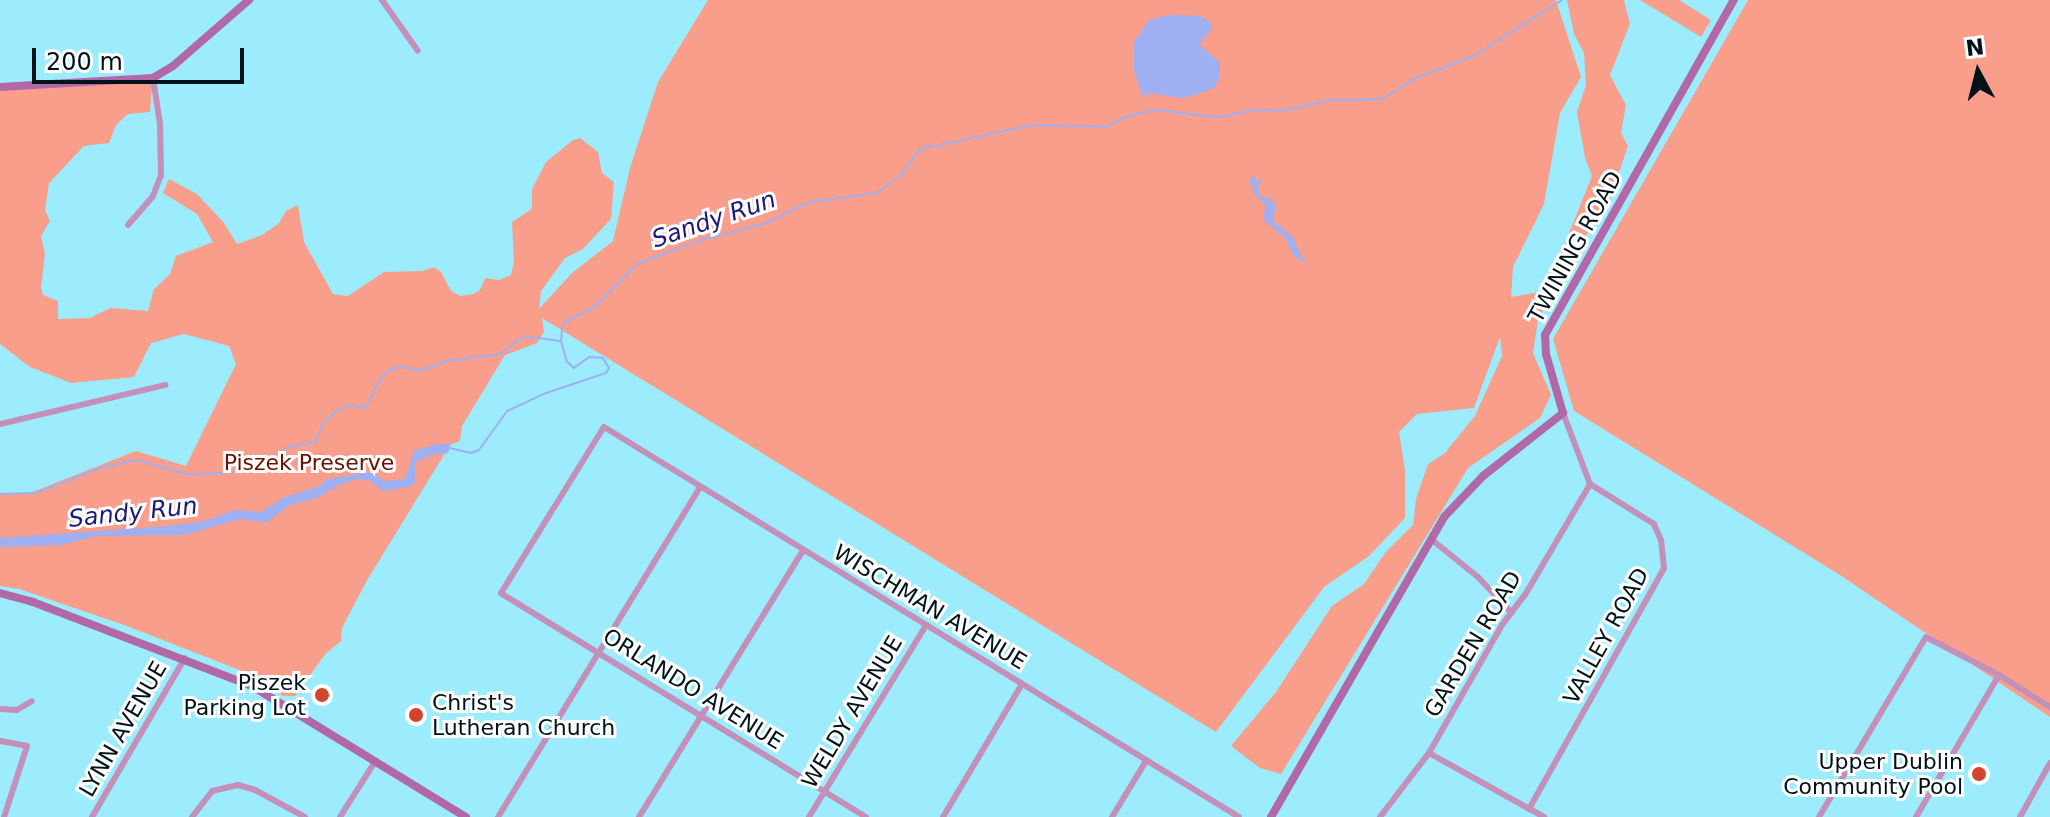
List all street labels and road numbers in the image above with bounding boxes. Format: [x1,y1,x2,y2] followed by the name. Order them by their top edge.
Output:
[1522,167,1628,327] street label: TWINING ROAD
[829,539,1031,675] street label: WISCHMAN AVENUE
[1558,563,1654,709] street label: VALLEY ROAD
[1419,566,1527,722] street label: GARDEN ROAD
[598,623,788,755] street label: ORLANDO AVENUE
[796,631,908,793] street label: WELDY AVENUE
[74,657,172,801] street label: LYNN AVENUE

